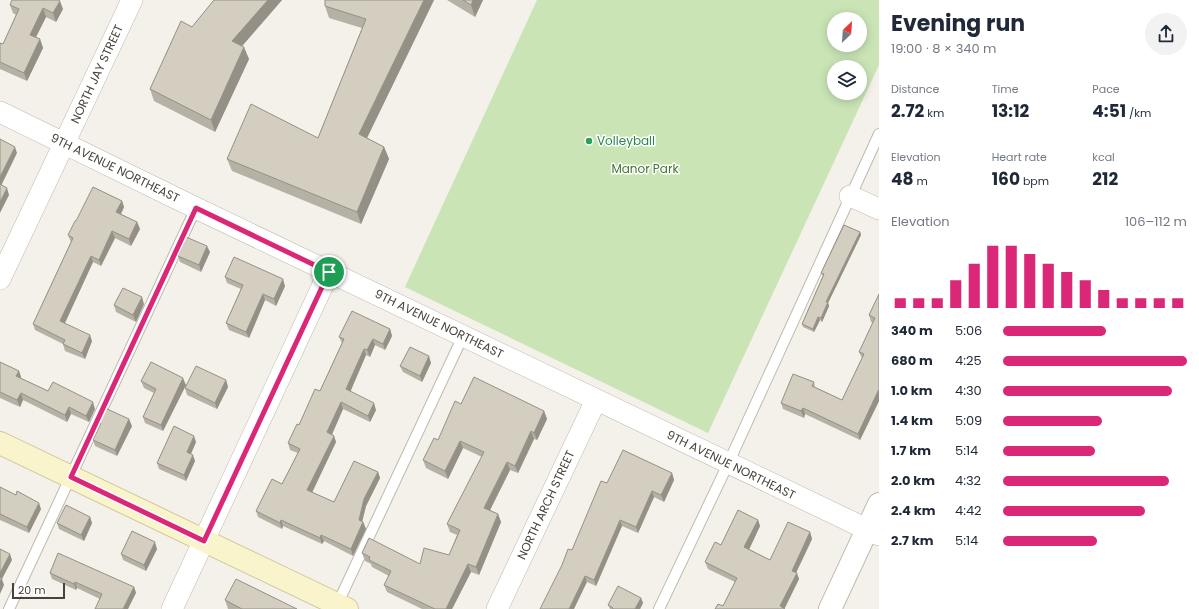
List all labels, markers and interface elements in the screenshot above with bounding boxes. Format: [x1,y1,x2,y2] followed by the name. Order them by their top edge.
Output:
[891,8,1025,39] text: Evening run
[827,12,867,52] north arrow
[827,12,867,100] map controls
[1145,13,1187,55] button: share
[66,21,127,126] street label: NORTH JAY STREET
[891,39,997,58] text: 19:00 · 8 × 340 m
[827,60,867,100] button: layers
[891,81,939,97] text: Distance
[992,81,1018,97] text: Time
[1092,81,1120,97] text: Pace
[891,99,924,123] text: 2.72
[992,99,1029,123] text: 13:12
[1092,99,1126,123] text: 4:51
[924,105,944,121] text: km
[1126,105,1151,121] text: /km
[48,129,183,206] street label: 9TH AVENUE NORTHEAST
[597,132,655,149] place label: Volleyball
[584,136,594,146] marker: Volleyball
[891,149,941,165] text: Elevation
[992,149,1047,165] text: Heart rate
[1092,149,1115,165] text: kcal
[611,160,679,177] park label: Manor Park
[891,167,914,191] text: 48
[992,167,1020,191] text: 160
[1092,167,1118,191] text: 212
[914,173,928,189] text: m
[1020,173,1049,189] text: bpm
[891,212,950,231] text: Elevation
[1125,212,1187,231] text: 106–112 m
[312,255,346,289] pin
[318,261,340,283] icon: arrive
[372,285,507,362] street label: 9TH AVENUE NORTHEAST
[891,321,933,340] text: 340 m
[955,321,982,340] text: 5:06
[891,351,933,370] text: 680 m
[955,351,982,370] text: 4:25
[891,381,933,400] text: 1.0 km
[955,381,982,400] text: 4:30
[891,411,933,430] text: 1.4 km
[955,411,982,430] text: 5:09
[664,426,799,503] street label: 9TH AVENUE NORTHEAST
[891,441,931,460] text: 1.7 km
[955,441,978,460] text: 5:14
[513,447,579,562] street label: NORTH ARCH STREET
[891,471,935,490] text: 2.0 km
[955,471,981,490] text: 4:32
[891,501,935,520] text: 2.4 km
[955,501,982,520] text: 4:42
[891,531,934,550] text: 2.7 km
[955,531,978,550] text: 5:14
[12,581,65,600] scale bar
[18,582,46,598] text: 20 m

